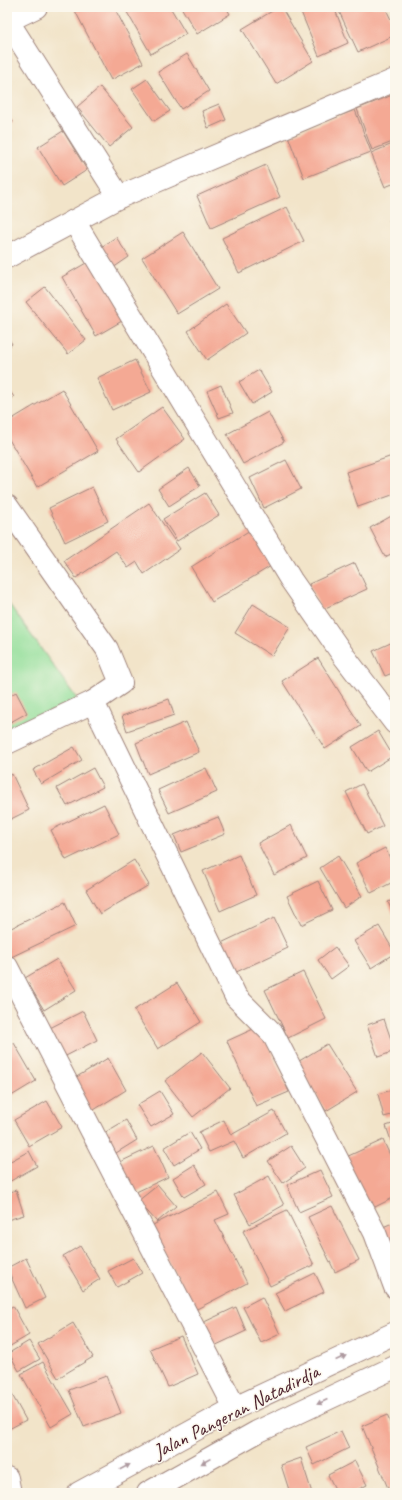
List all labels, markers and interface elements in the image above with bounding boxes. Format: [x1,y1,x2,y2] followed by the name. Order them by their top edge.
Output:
[335,1355,346,1361] one-way arrow
[148,1358,325,1465] street label: Jalan Pangeran Natadirdja
[316,1399,327,1405] one-way arrow
[200,1457,212,1464] one-way arrow
[119,1464,131,1470] one-way arrow

